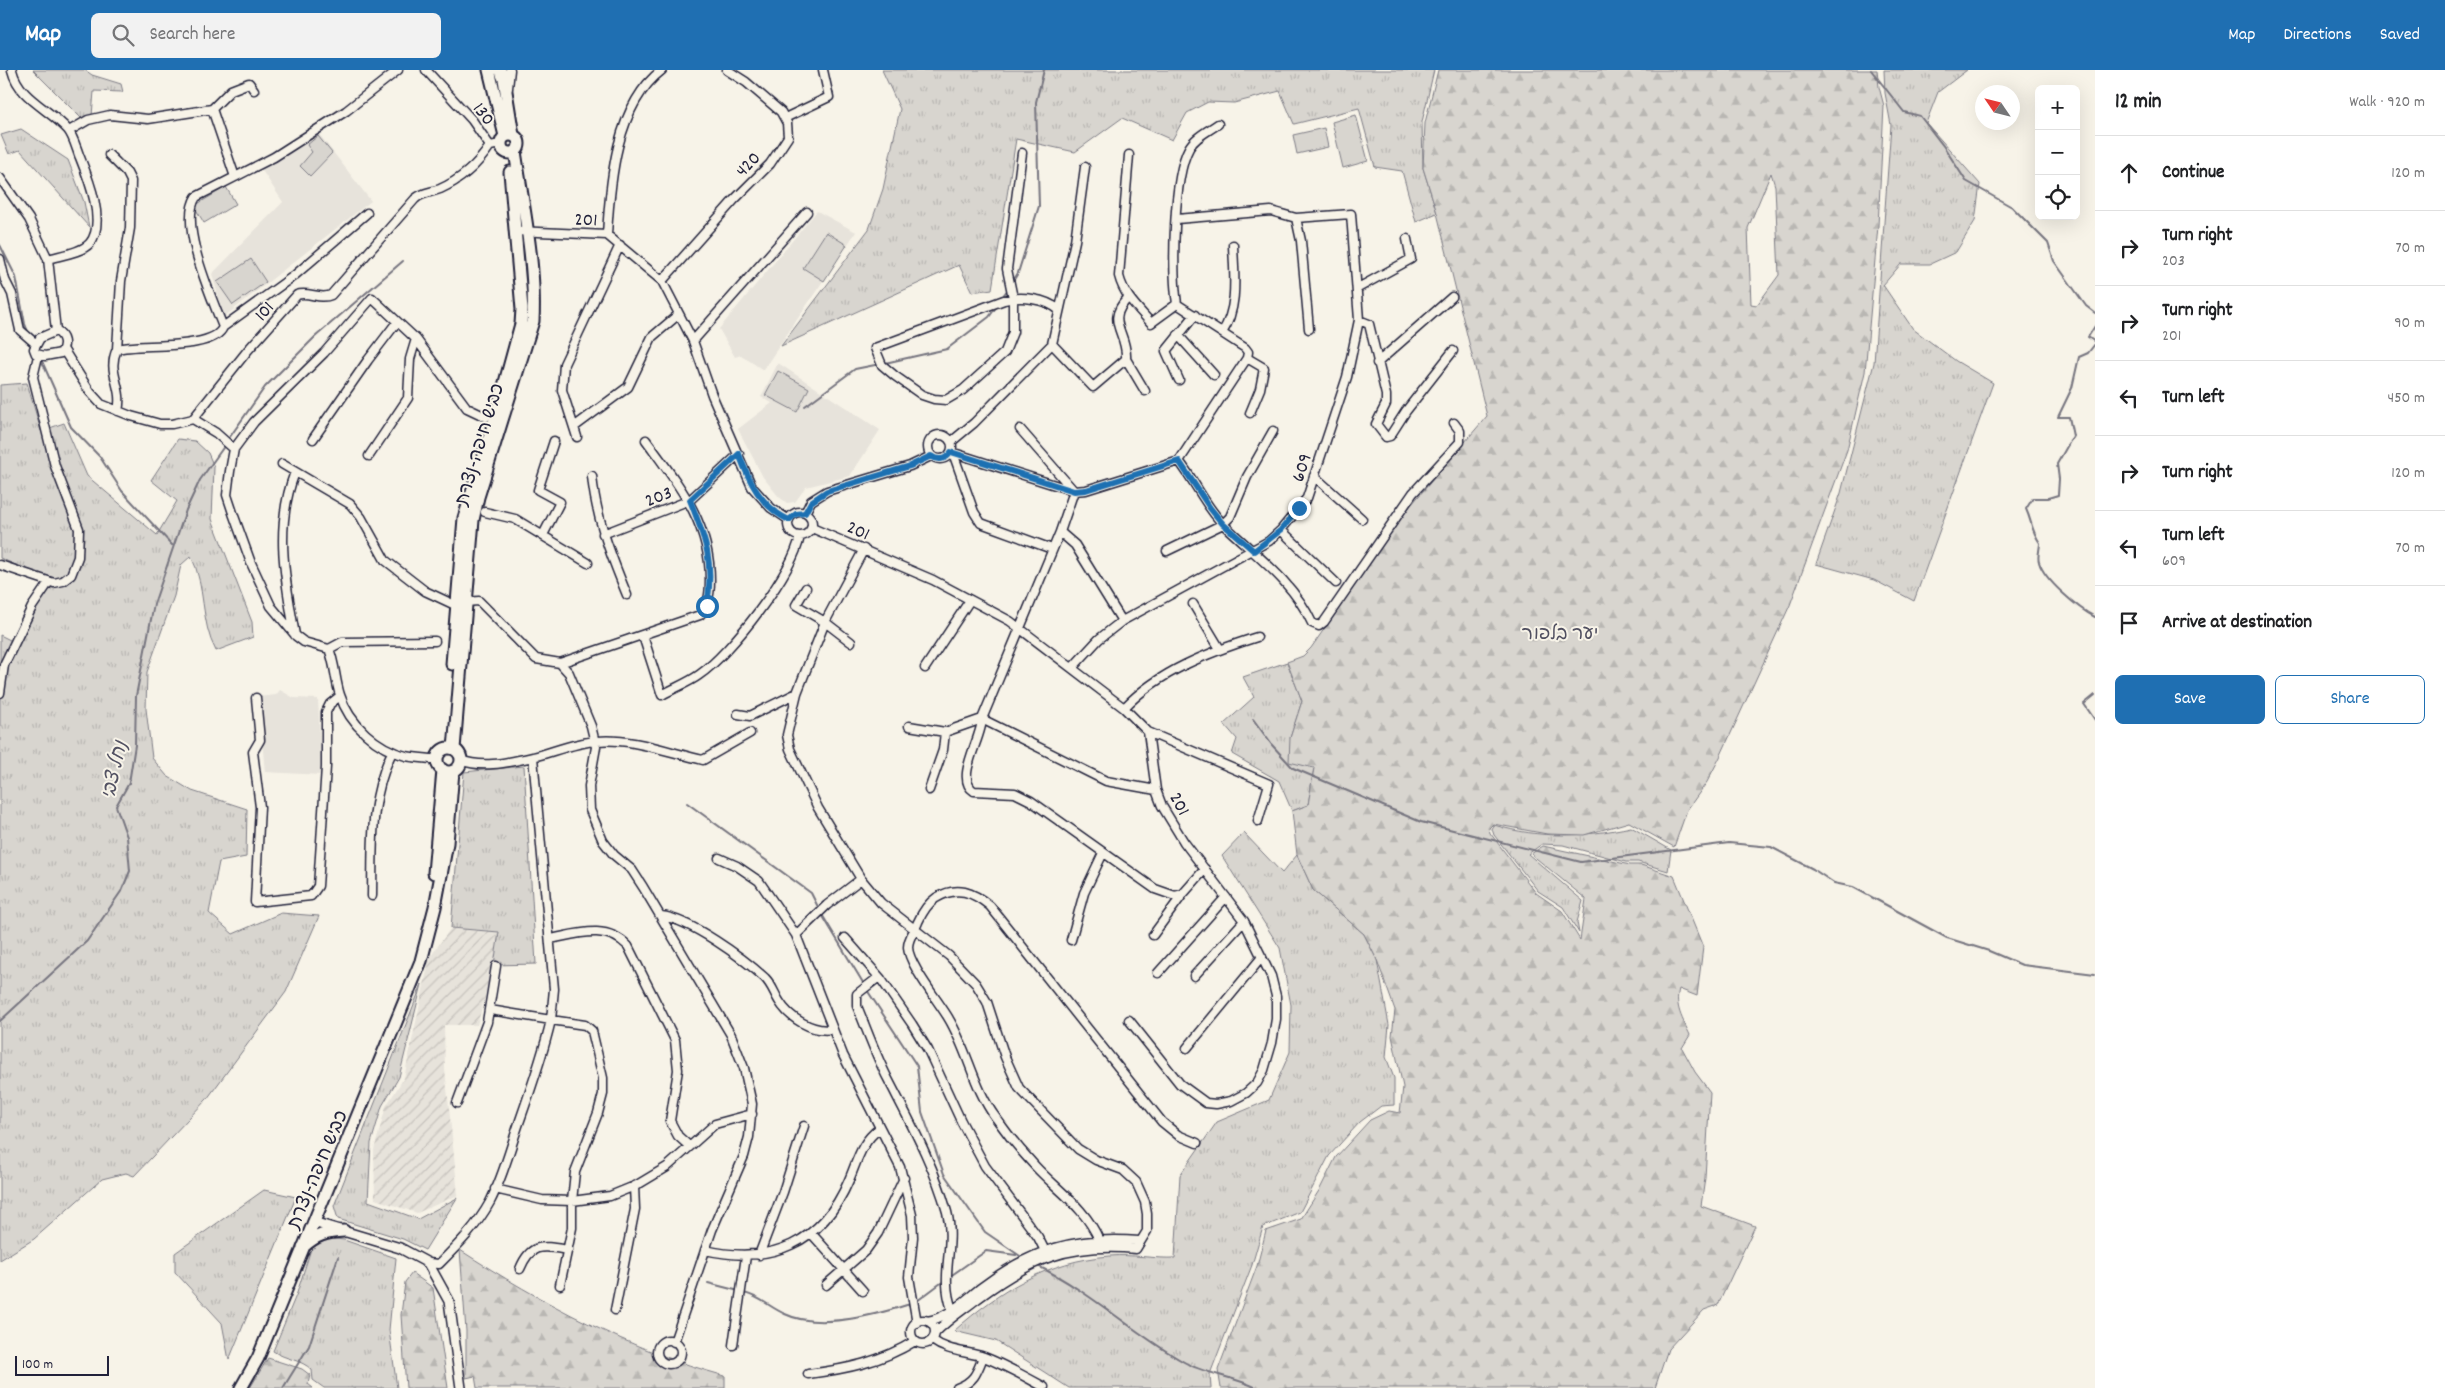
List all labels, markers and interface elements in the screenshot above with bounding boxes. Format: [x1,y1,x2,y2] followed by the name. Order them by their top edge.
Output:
[91,13,441,58] search box
[25,18,61,52] text: Map
[109,21,137,49] icon: search
[149,22,235,49] text: Search here
[2228,23,2255,48] text: Map
[2283,23,2352,48] text: Directions
[2380,23,2420,48] text: Saved
[1975,85,2020,130] north arrow
[2035,85,2080,220] map controls
[2035,85,2080,130] button: +
[2115,88,2162,118] text: 12 min
[2349,91,2425,114] text: Walk · 920 m
[465,98,500,133] street label: 130
[2035,130,2080,175] button: −
[731,147,768,184] street label: 420
[2115,159,2143,187] icon: ahead
[2162,160,2224,187] text: Continue
[2391,162,2425,185] text: 120 m
[2035,175,2080,220] button: locate
[574,207,598,236] street label: 201
[2162,223,2233,250] text: Turn right
[2115,234,2143,262] icon: right
[2395,237,2425,260] text: 70 m
[2162,250,2185,273] text: 203
[249,296,282,328] street label: 101
[2162,298,2233,325] text: Turn right
[2115,309,2143,337] icon: right
[2394,312,2425,335] text: 90 m
[2162,325,2181,348] text: 201
[450,381,513,510] street label: כביש חיפה-נצרת
[2115,384,2143,412] icon: left
[2162,385,2225,412] text: Turn left
[2388,387,2425,410] text: 450 m
[1286,450,1321,486] street label: 609
[2115,459,2143,487] icon: right
[2162,460,2233,487] text: Turn right
[2391,462,2425,485] text: 120 m
[642,481,677,516] street label: 203
[1288,497,1311,520] route end
[842,515,873,549] street label: 201
[2162,523,2225,550] text: Turn left
[2115,534,2143,562] icon: left
[2395,537,2425,560] text: 70 m
[2162,550,2186,573] text: 609
[696,595,719,618] route start
[2115,609,2143,637] icon: arrive
[2162,610,2312,637] text: Arrive at destination
[1522,622,1598,649] park label: יער בלפור
[2115,675,2265,724] button: Save
[2275,675,2425,724] button: Share
[96,738,136,803] water label: נחל צבי
[1161,788,1195,821] street label: 201
[282,1107,356,1235] street label: כביש חיפה-נצרת
[15,1353,109,1376] scale bar
[22,1355,53,1375] text: 100 m

